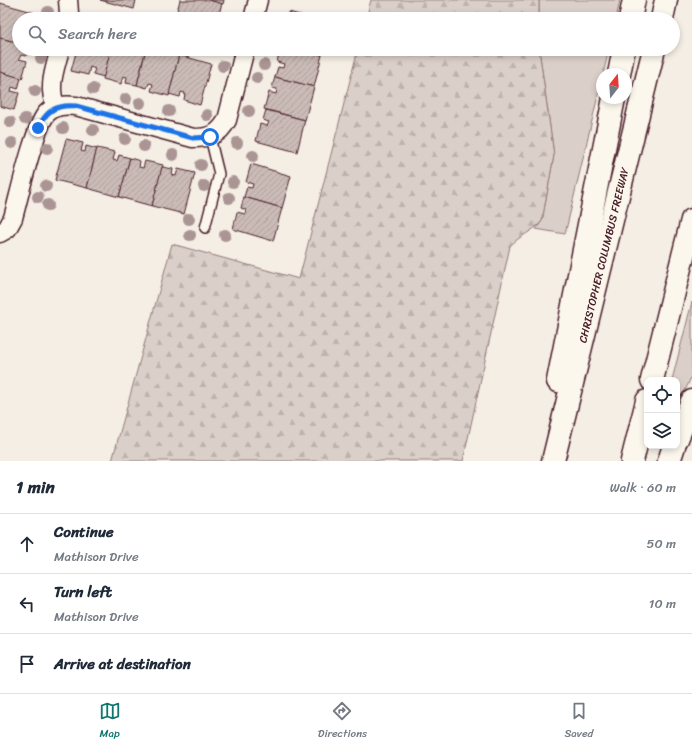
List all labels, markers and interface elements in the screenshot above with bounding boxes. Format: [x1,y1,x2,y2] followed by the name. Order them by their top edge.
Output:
[12,12,680,56] search box
[58,21,137,47] text: Search here
[26,23,48,45] icon: search
[596,68,632,104] north arrow
[29,119,47,137] route end
[201,128,219,146] route start
[573,164,634,345] street label: CHRISTOPHER COLUMBUS FREEWAY
[644,377,680,449] map controls
[644,377,680,413] button: locate
[644,413,680,449] button: layers
[16,472,55,502] text: 1 min
[610,476,676,499] text: Walk · 60 m
[54,519,114,545] text: Continue
[646,532,676,555] text: 50 m
[16,533,38,555] icon: ahead
[54,545,139,568] text: Mathison Drive
[54,579,112,605] text: Turn left
[649,592,676,615] text: 10 m
[16,593,38,615] icon: left
[54,605,139,628] text: Mathison Drive
[54,651,191,677] text: Arrive at destination
[16,653,38,675] icon: arrive
[99,700,121,743] tab: Map
[318,700,367,743] tab: Directions
[564,700,593,743] tab: Saved

